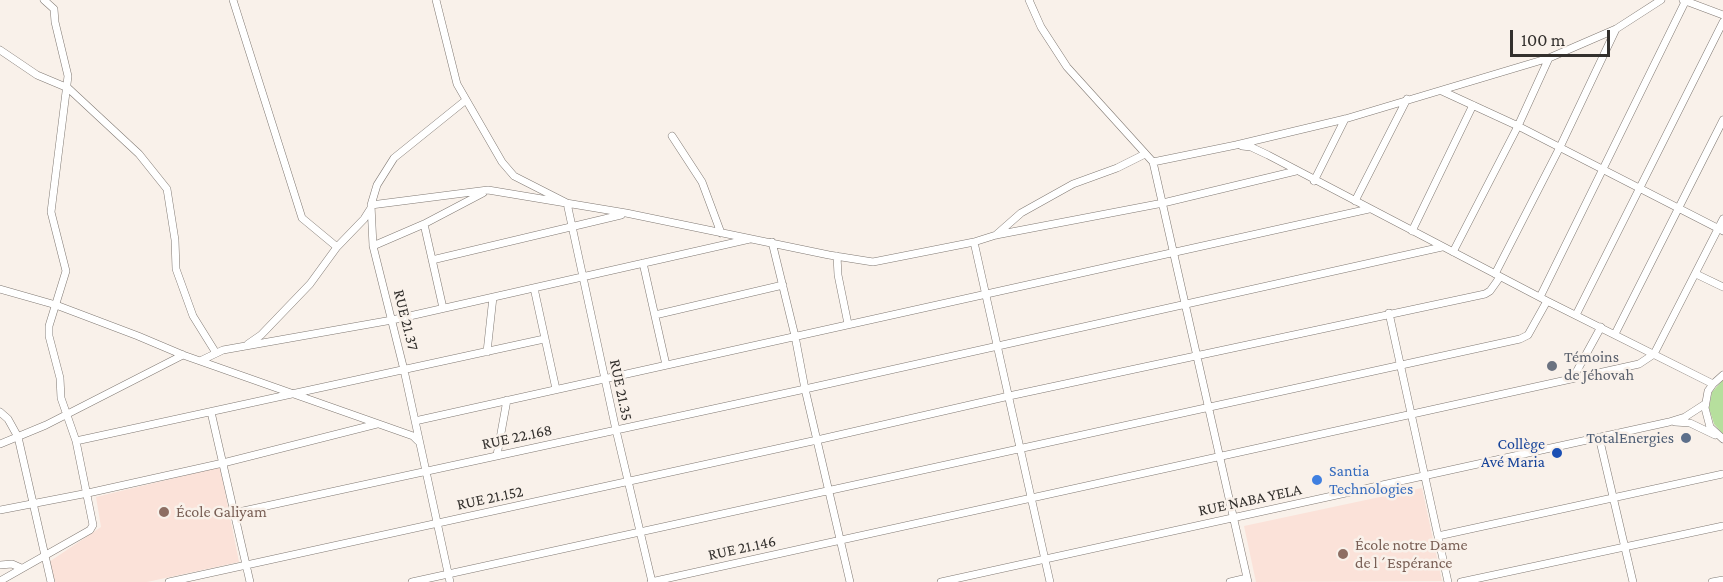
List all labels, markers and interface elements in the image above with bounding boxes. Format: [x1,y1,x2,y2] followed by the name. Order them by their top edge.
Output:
[1513,18,1614,56] scale bar
[1521,30,1565,50] text: 100 m
[389,288,423,352] street label: RUE 21.37
[1564,347,1634,385] place label: Témoins de Jéhovah
[605,357,637,423] street label: RUE 21.35
[1545,359,1559,373] marker: Témoins de Jéhovah
[480,420,554,454] street label: RUE 22.168
[1586,428,1674,448] place label: TotalEnergies
[1679,431,1693,445] marker: TotalEnergies
[1481,434,1545,472] place label: Collège Avé Maria
[1550,446,1564,460] marker: Collège Avé Maria
[1329,461,1413,499] place label: Santia Technologies
[1310,473,1324,487] marker: Santia Technologies
[1197,480,1303,520] street label: RUE NABA YELA
[455,482,525,514] street label: RUE 21.152
[176,502,267,522] place label: École Galiyam
[157,505,171,519] marker: École Galiyam
[706,531,778,565] street label: RUE 21.146
[1355,535,1468,573] place label: École notre Dame de l´Espérance
[1336,547,1350,561] marker: École notre Dame de l´Espérance

